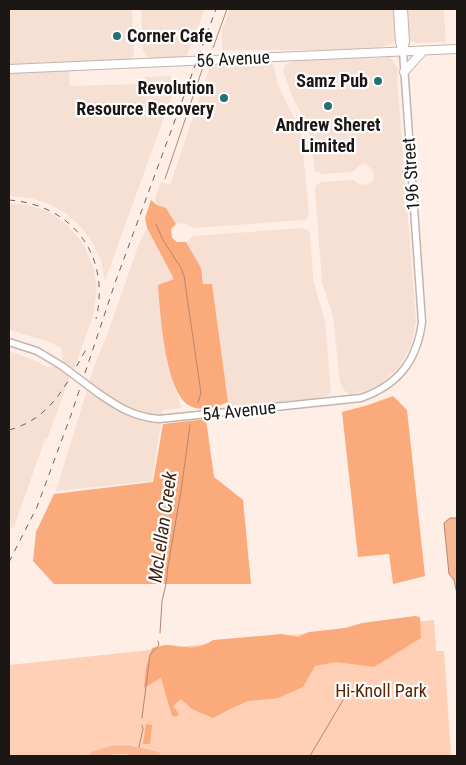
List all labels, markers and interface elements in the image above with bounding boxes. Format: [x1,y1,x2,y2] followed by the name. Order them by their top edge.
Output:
[127,25,213,46] place label: Corner Cafe
[111,30,123,42] marker: Corner Cafe
[196,46,270,71] street label: 56 Avenue
[296,70,368,91] place label: Samz Pub
[372,75,384,87] marker: Samz Pub
[76,77,214,119] place label: Revolution Resource Recovery
[218,92,230,104] marker: Revolution Resource Recovery
[322,100,334,112] marker: Andrew Sheret Limited
[275,114,381,156] place label: Andrew Sheret Limited
[397,137,424,211] street label: 196 Street
[201,396,277,425] street label: 54 Avenue
[143,469,182,584] water label: McLellan Creek
[335,680,427,701] park label: Hi-Knoll Park

